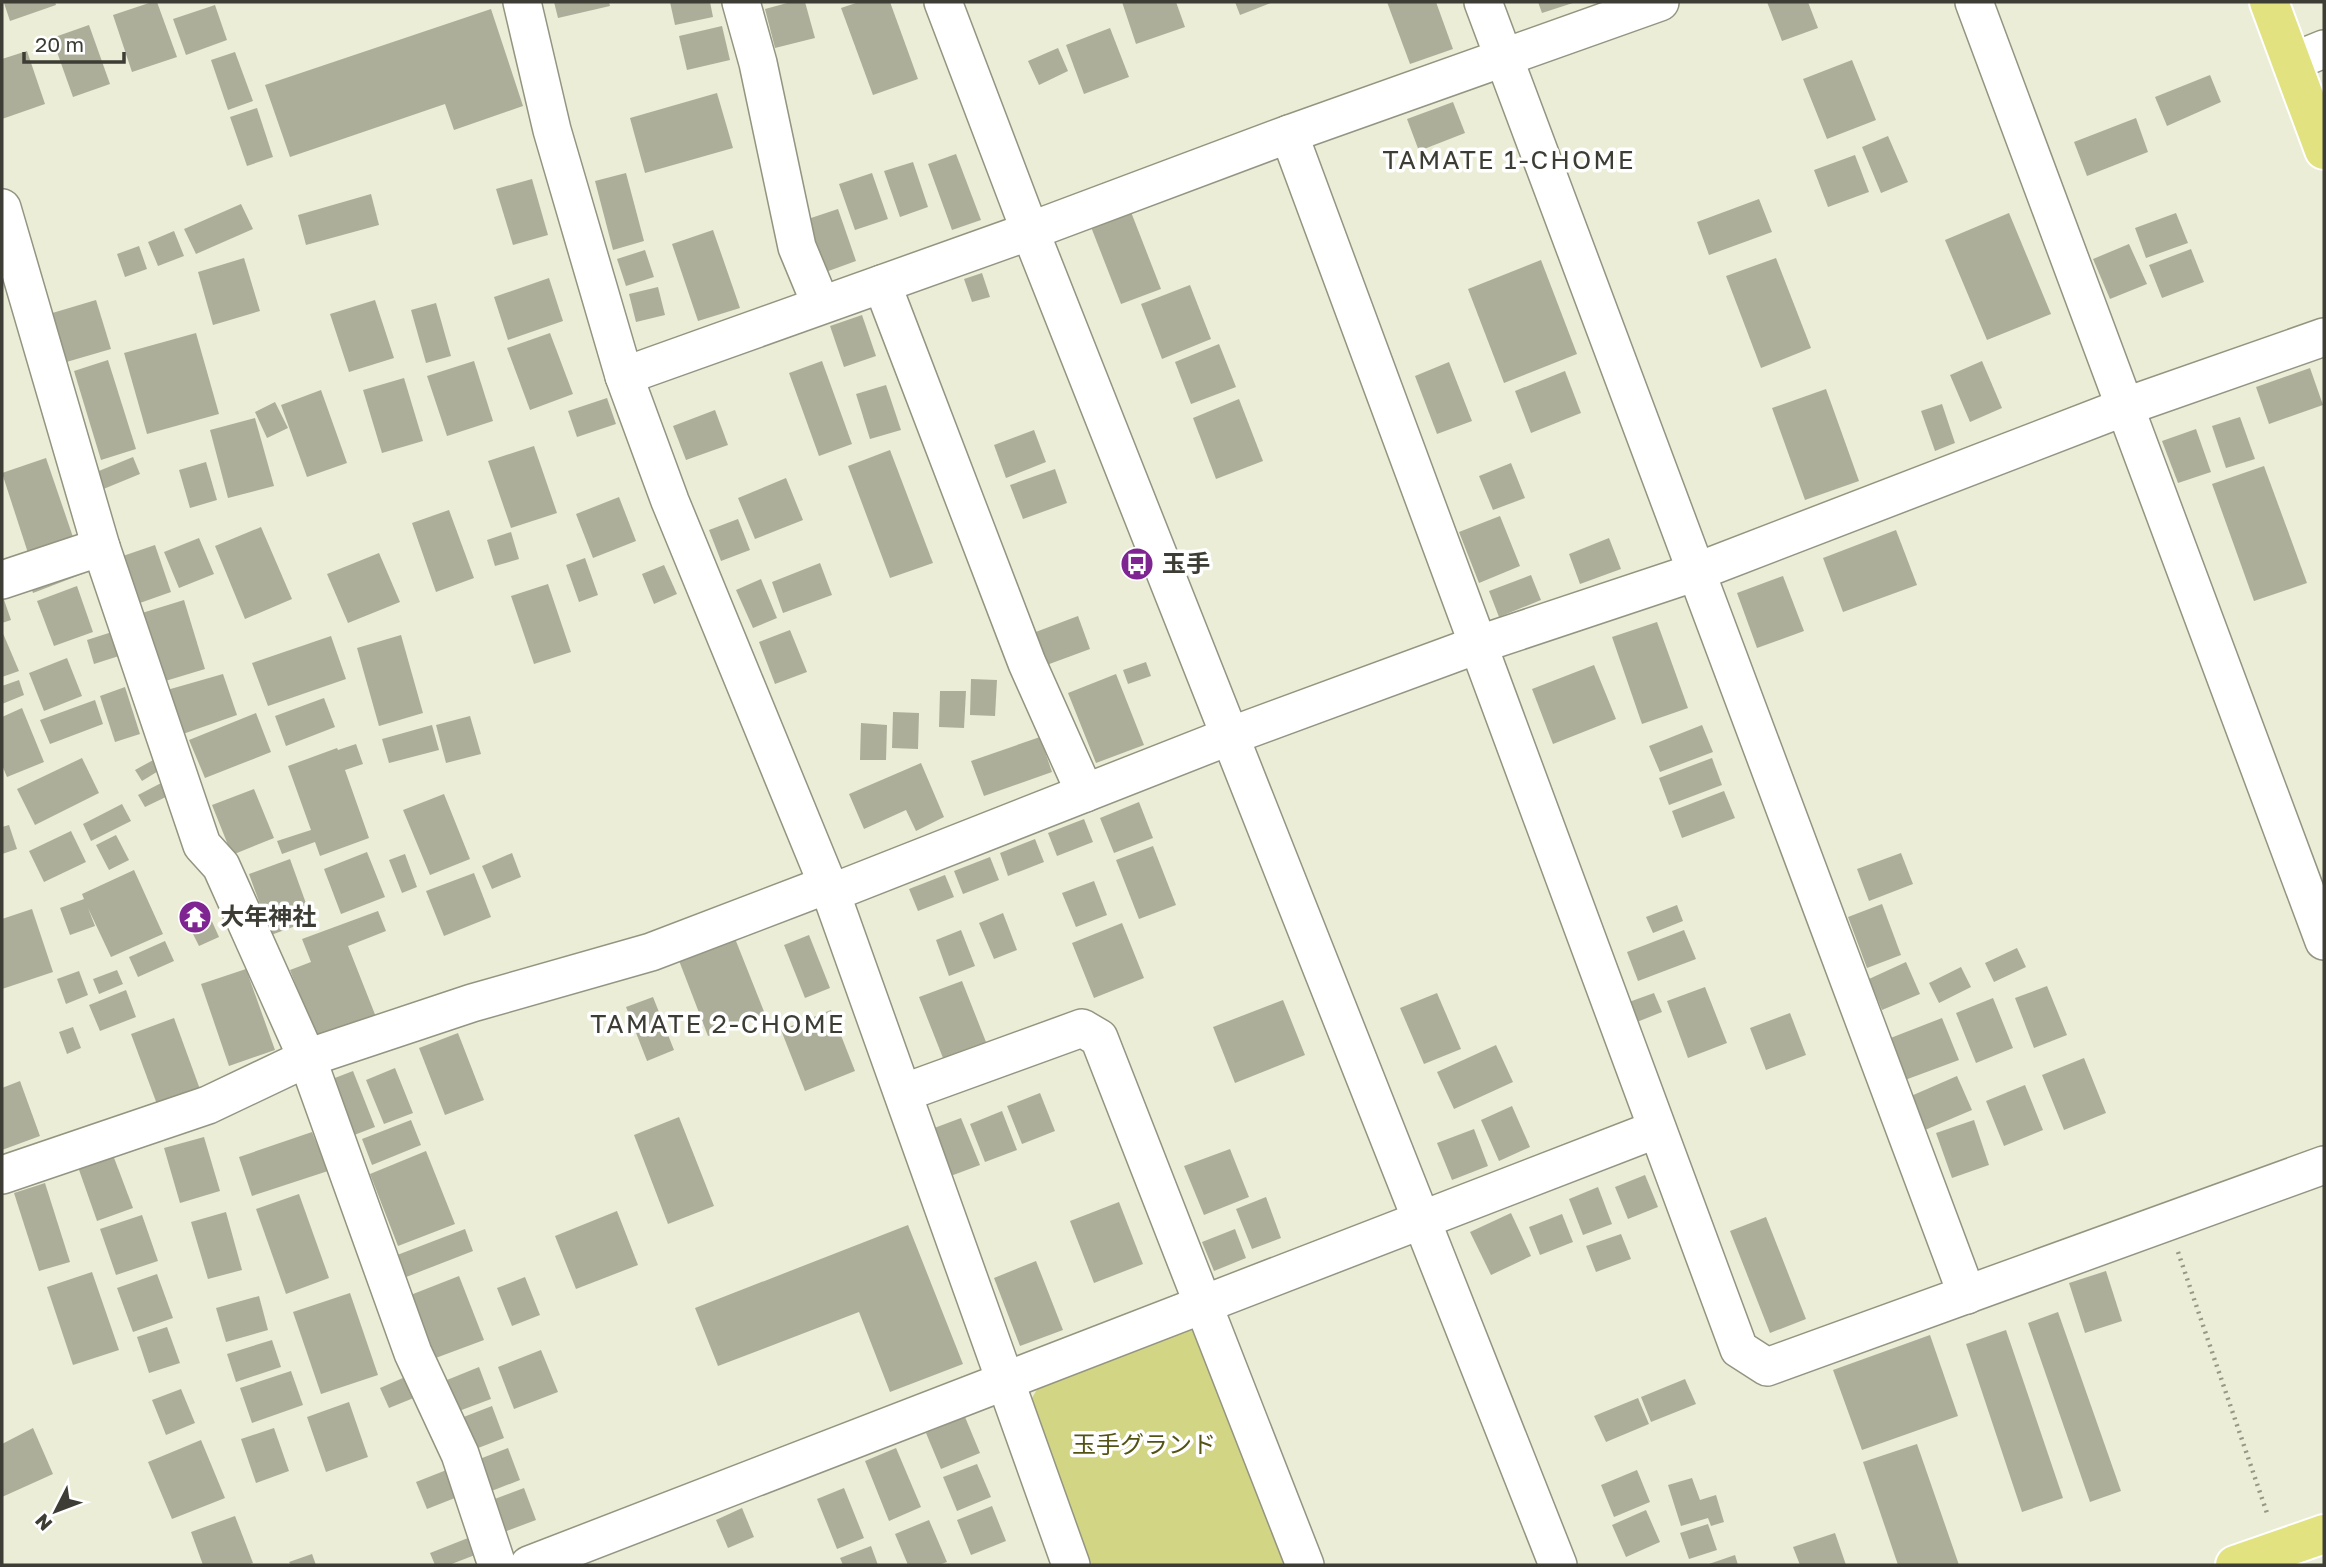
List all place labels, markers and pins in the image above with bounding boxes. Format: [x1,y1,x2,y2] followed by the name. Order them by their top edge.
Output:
[1118,545,1156,583] bus stop icon: 玉手
[1162,548,1210,577] place label: 玉手
[176,898,214,936] temple icon: 大年神社
[220,901,316,930] place label: 大年神社

